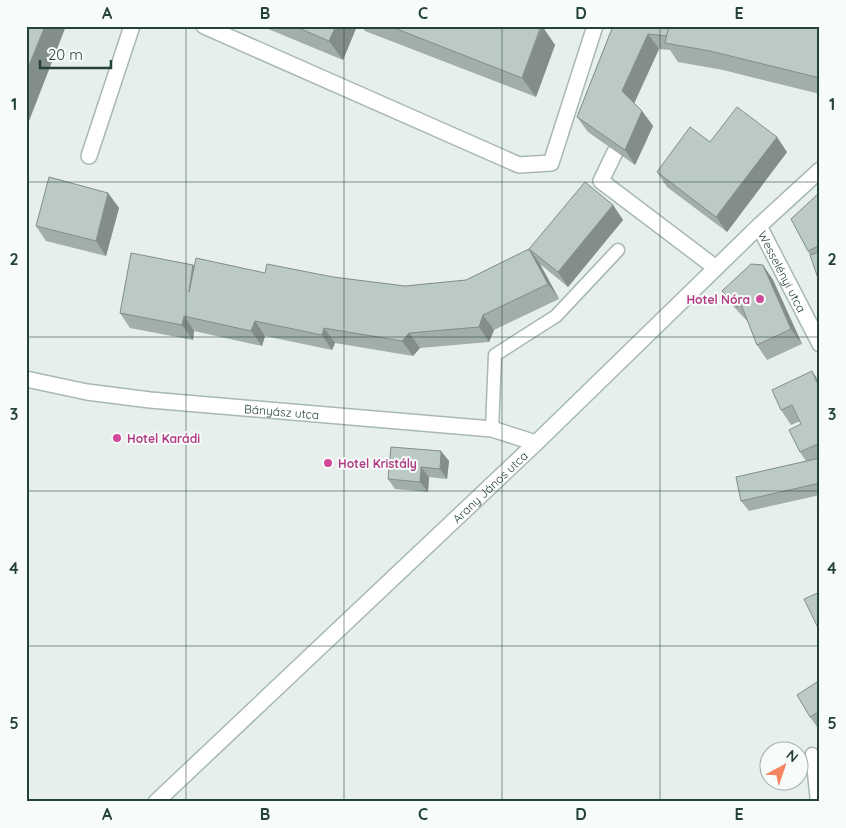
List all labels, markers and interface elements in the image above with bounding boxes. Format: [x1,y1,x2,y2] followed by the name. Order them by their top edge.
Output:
[102,3,113,23] text: A
[260,3,270,23] text: B
[418,3,428,23] text: C
[575,3,587,23] text: D
[734,3,744,23] text: E
[40,38,111,70] scale bar
[48,45,83,64] text: 20 m
[11,94,17,114] text: 1
[829,94,835,114] text: 1
[755,228,810,315] street label: Wesselényi utca
[9,249,19,269] text: 2
[827,249,837,269] text: 2
[686,292,750,307] place label: Hotel Nóra
[754,293,766,305] marker: Hotel Nóra
[244,401,320,422] street label: Bányász utca
[10,404,18,424] text: 3
[828,404,836,424] text: 3
[127,431,200,446] place label: Hotel Karádi
[111,432,123,444] marker: Hotel Karádi
[449,448,530,526] street label: Arany János utca
[338,456,417,471] place label: Hotel Kristály
[322,457,334,469] marker: Hotel Kristály
[9,558,19,578] text: 4
[827,558,837,578] text: 4
[9,713,19,733] text: 5
[827,713,837,733] text: 5
[758,740,808,790] north arrow
[783,746,802,766] text: N
[102,804,113,824] text: A
[260,804,270,824] text: B
[418,804,428,824] text: C
[575,804,587,824] text: D
[734,804,744,824] text: E

